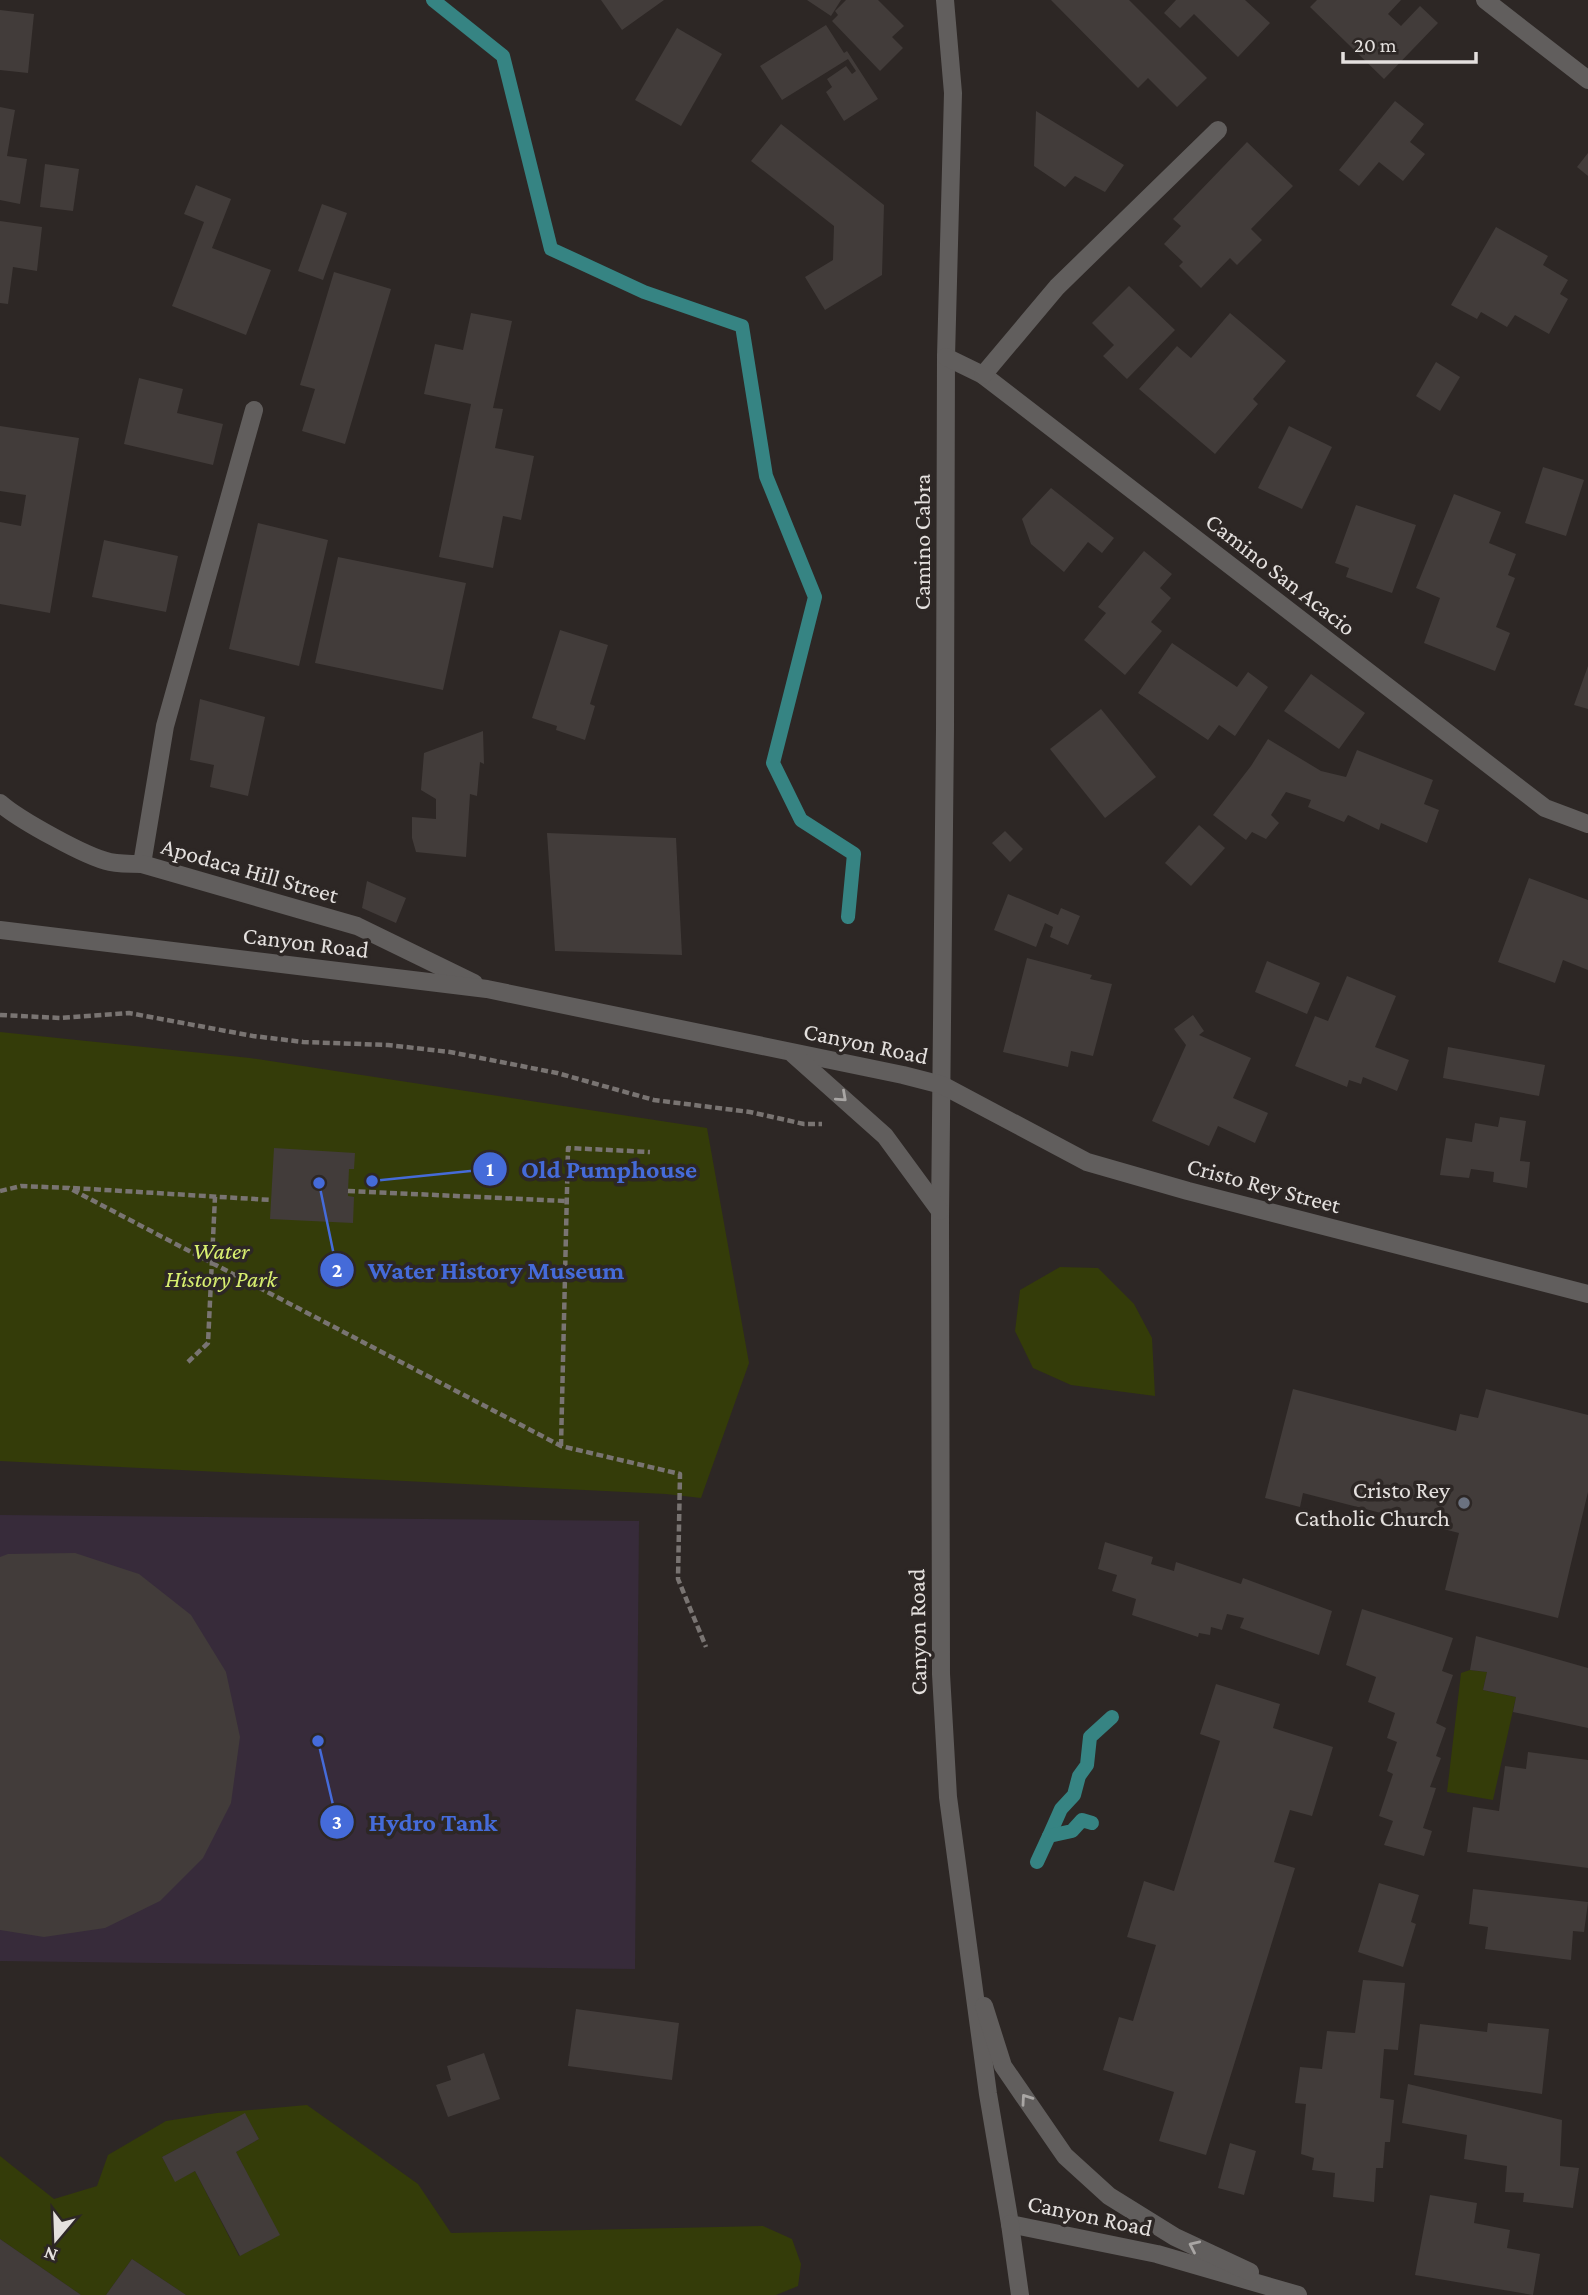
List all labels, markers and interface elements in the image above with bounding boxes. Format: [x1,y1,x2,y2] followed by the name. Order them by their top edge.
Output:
[1343,21,1476,65] scale bar
[1354,33,1397,57] text: 20 m
[908,474,935,610] street label: Camino Cabra
[1201,507,1361,641] street label: Camino San Acacio
[158,832,343,908] street label: Apodaca Hill Street
[241,921,371,963] street label: Canyon Road
[801,1017,931,1069] street label: Canyon Road
[834,1089,847,1101] one-way arrow
[472,1145,711,1192] callout: Old Pumphouse
[1184,1152,1345,1219] street label: Cristo Rey Street
[521,1155,697,1184] text: Old Pumphouse
[486,1157,494,1181] text: 1
[165,1237,278,1292] park label: Water History Park
[319,1246,639,1293] callout: Water History Museum
[367,1256,624,1285] text: Water History Museum
[332,1258,343,1282] text: 2
[1295,1476,1451,1531] place label: Cristo Rey Catholic Church
[1456,1495,1472,1511] marker: Cristo Rey Catholic Church
[902,1568,932,1696] street label: Canyon Road
[320,1798,512,1845] callout: Hydro Tank
[369,1808,498,1837] text: Hydro Tank
[332,1810,342,1834] text: 3
[1022,2094,1034,2107] one-way arrow
[1025,2189,1155,2241] street label: Canyon Road
[21,2204,91,2274] north arrow
[1189,2240,1201,2254] one-way arrow
[41,2243,60,2267] text: N

